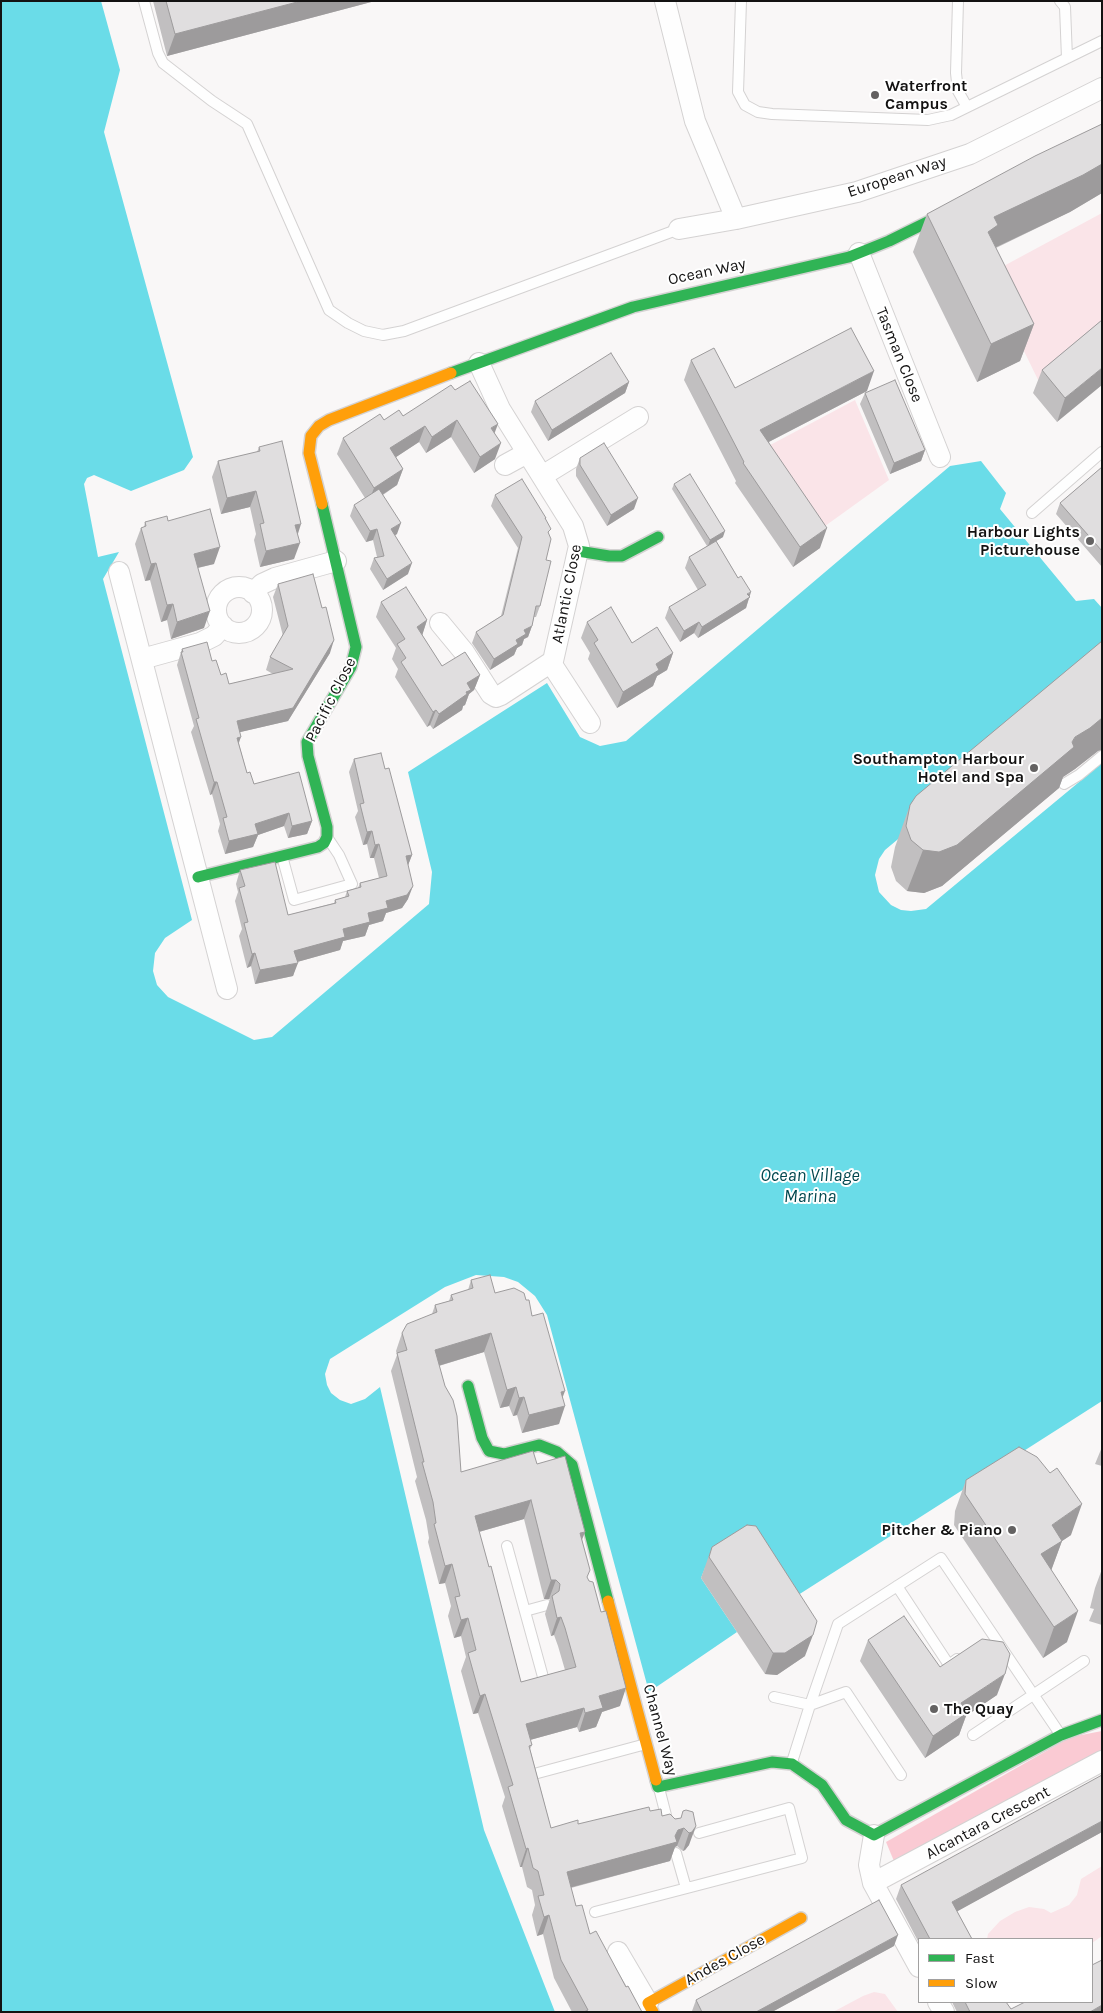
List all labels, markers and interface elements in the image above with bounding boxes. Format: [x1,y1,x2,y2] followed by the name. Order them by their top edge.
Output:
[885,76,967,114] place label: Waterfront Campus
[869,89,881,101] marker: Waterfront Campus
[845,152,949,202] street label: European Way
[666,254,748,290] street label: Ocean Way
[871,305,927,405] street label: Tasman Close
[967,522,1080,560] place label: Harbour Lights Picturehouse
[1084,535,1096,547] marker: Harbour Lights Picturehouse
[548,543,586,645] street label: Atlantic Close
[301,654,361,746] street label: Pacific Close
[853,749,1024,787] place label: Southampton Harbour Hotel and Spa
[1028,762,1040,774] marker: Southampton Harbour Hotel and Spa
[760,1165,860,1208] water label: Ocean Village Marina
[881,1520,1002,1540] place label: Pitcher & Piano
[1006,1524,1018,1536] marker: Pitcher & Piano
[639,1682,681,1778] street label: Channel Way
[944,1699,1013,1719] place label: The Quay
[928,1703,940,1715] marker: The Quay
[923,1782,1053,1864] street label: Alcantara Crescent
[682,1930,768,1990] street label: Andes Close
[918,1938,1093,2003] legend
[965,1949,994,1967] text: Fast
[965,1974,997,1992] text: Slow

